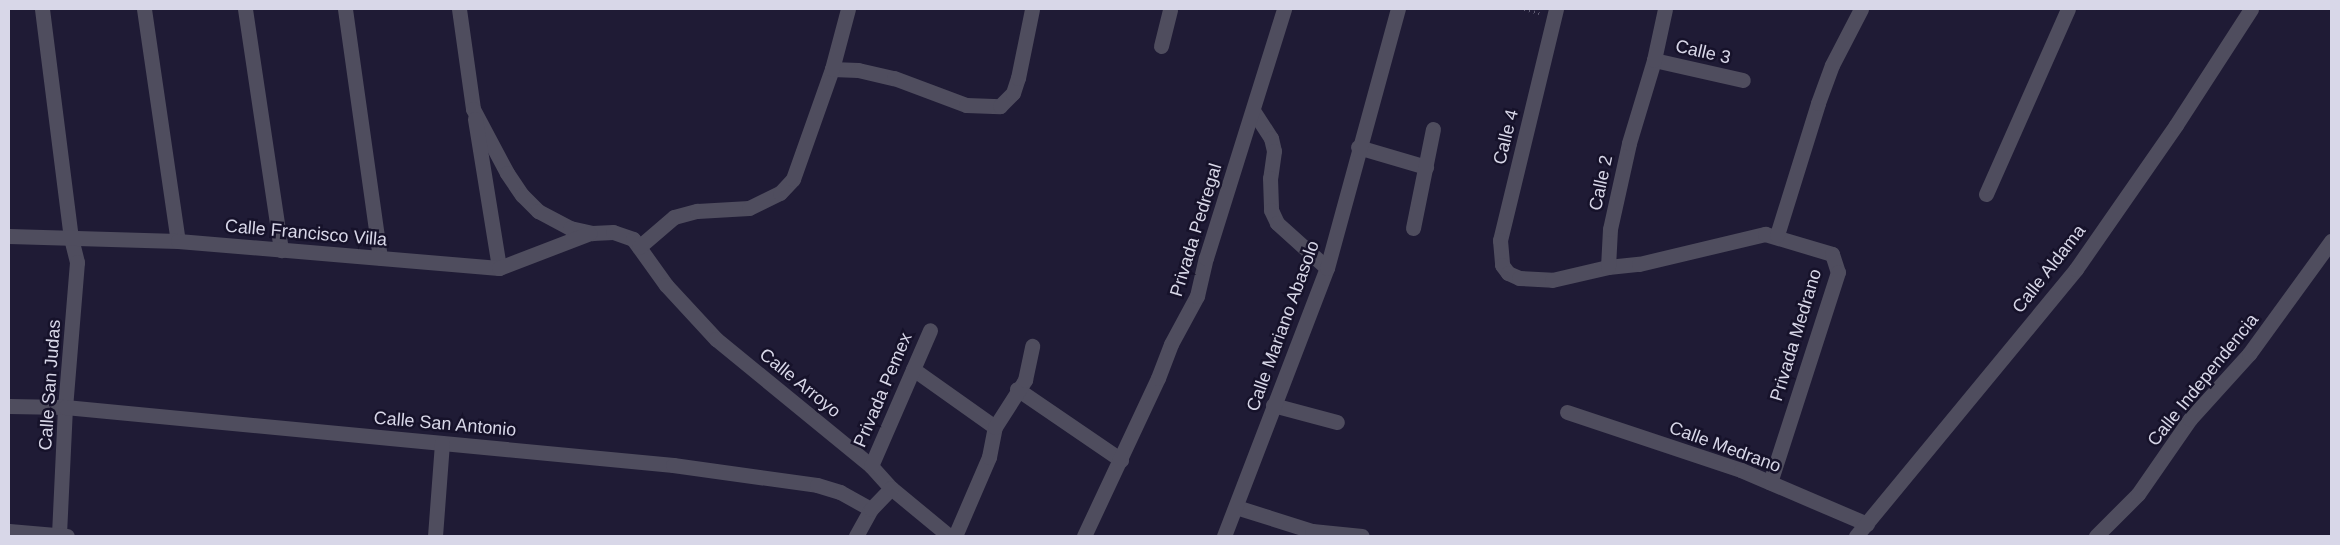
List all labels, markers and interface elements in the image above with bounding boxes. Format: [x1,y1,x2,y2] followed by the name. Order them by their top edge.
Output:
[1673,35,1733,69] street label: Calle 3
[1489,107,1523,167] street label: Calle 4
[1585,153,1617,213] street label: Calle 2
[1165,161,1227,299] street label: Privada Pedregal
[224,215,388,251] street label: Calle Francisco Villa
[2008,220,2090,318] street label: Calle Aldama
[1242,237,1324,415] street label: Calle Mariano Abasolo
[1766,266,1826,404] street label: Privada Medrano
[2143,309,2263,451] street label: Calle Independencia
[35,319,65,451] street label: Calle San Judas
[849,330,917,450] street label: Privada Pemex
[755,343,845,423] street label: Calle Arroyo
[372,407,518,441] street label: Calle San Antonio
[1666,417,1784,477] street label: Calle Medrano

